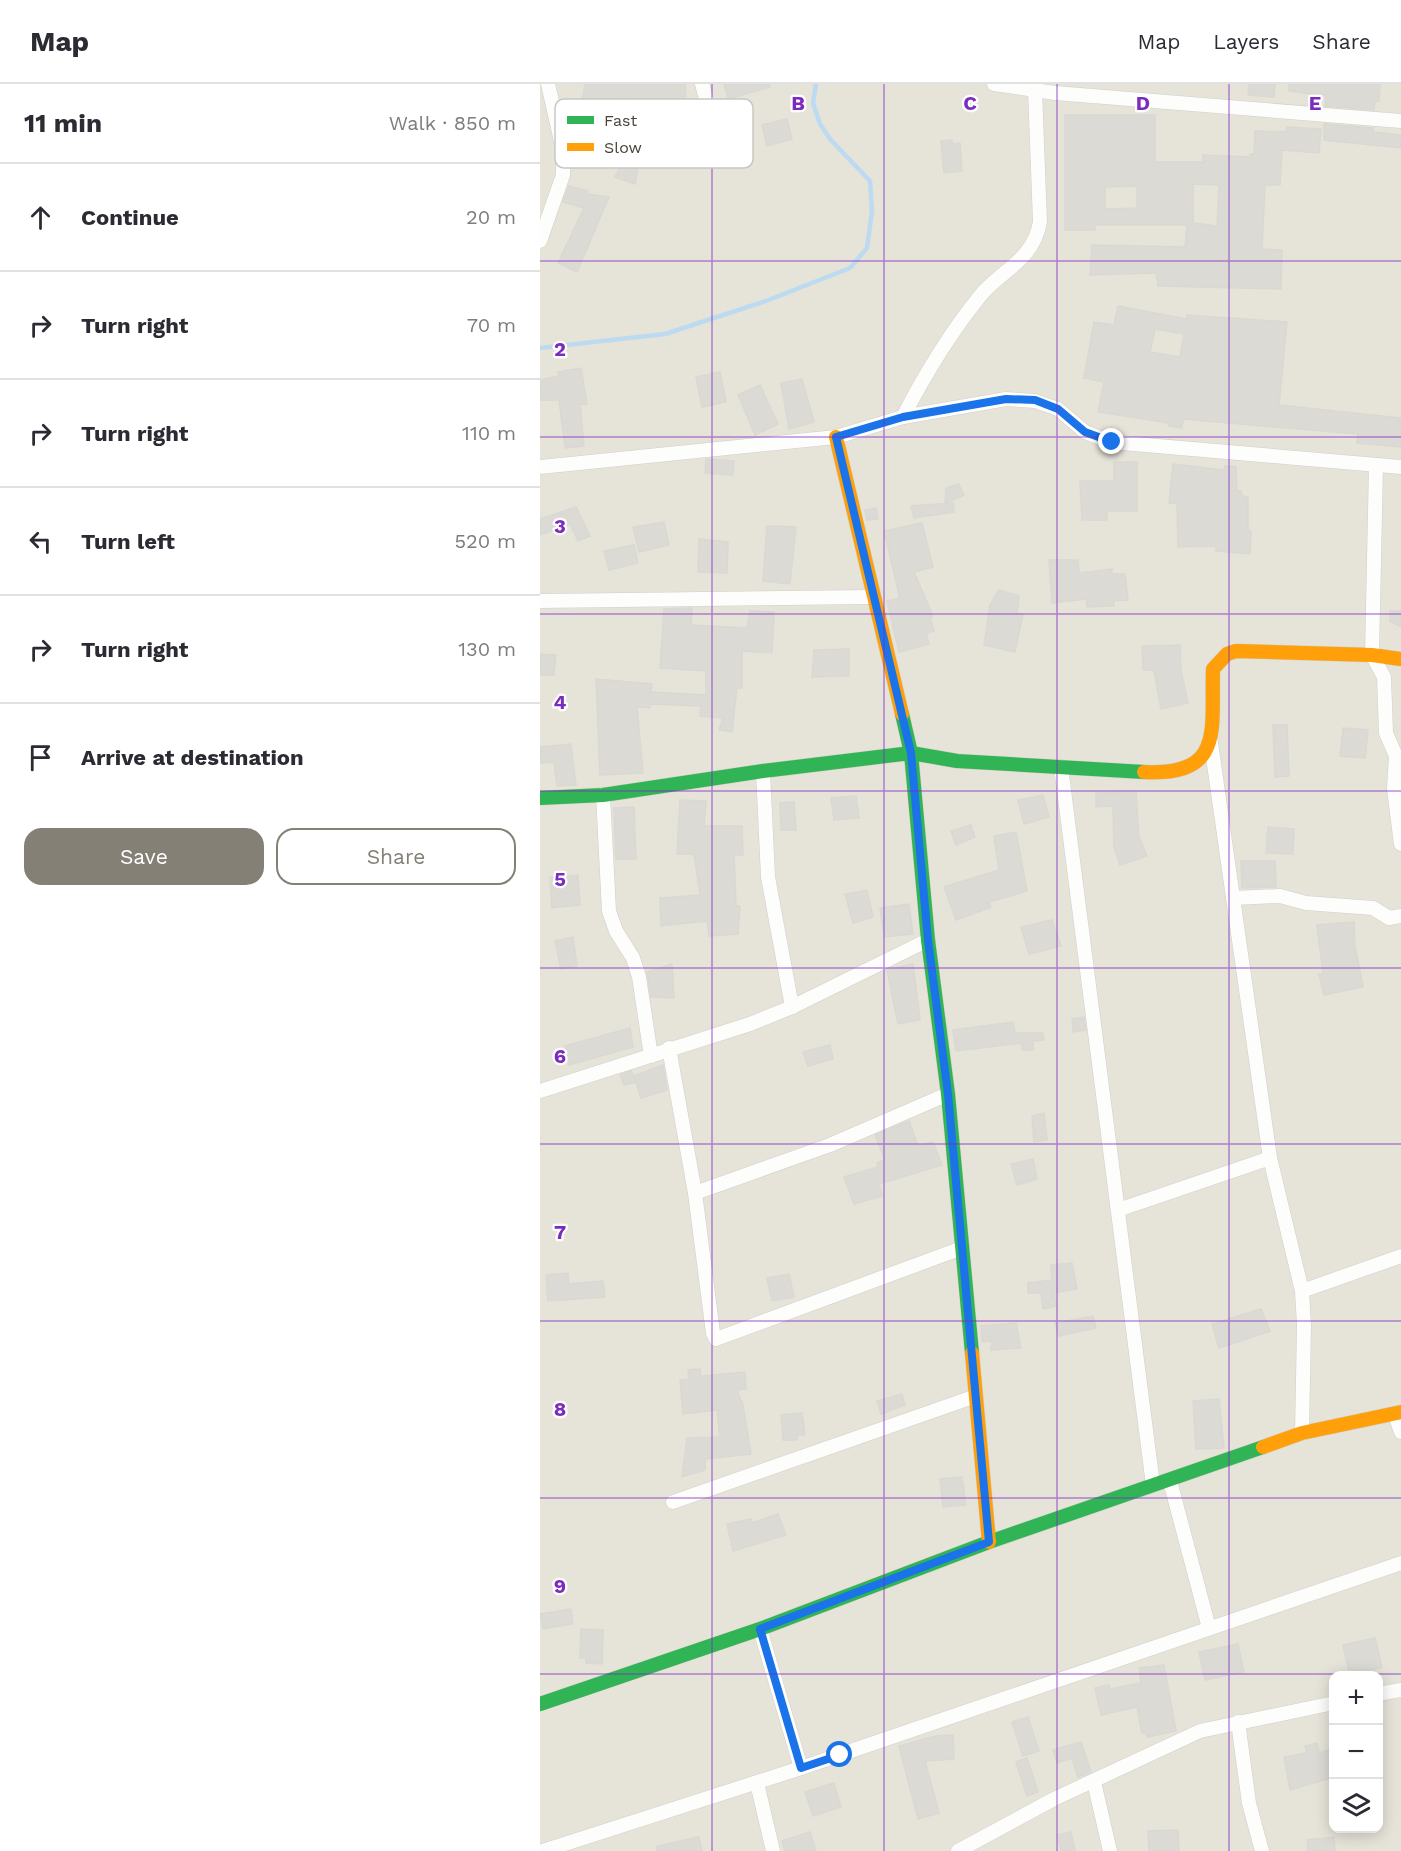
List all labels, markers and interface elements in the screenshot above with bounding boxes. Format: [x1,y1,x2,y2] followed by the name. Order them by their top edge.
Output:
[30,25,89,58] text: Map
[1137,29,1180,54] text: Map
[1213,29,1279,54] text: Layers
[1312,29,1371,54] text: Share
[791,91,805,115] text: B
[963,91,977,115] text: C
[1136,91,1150,115] text: D
[1309,91,1321,115] text: E
[555,99,753,168] legend
[24,108,102,138] text: 11 min
[389,111,516,135] text: Walk · 850 m
[604,111,637,130] text: Fast
[604,138,642,157] text: Slow
[24,201,57,234] icon: ahead
[81,205,179,230] text: Continue
[466,205,516,229] text: 20 m
[24,309,57,342] icon: right
[81,313,188,338] text: Turn right
[467,313,516,337] text: 70 m
[554,337,566,361] text: 2
[24,417,57,450] icon: right
[81,421,188,446] text: Turn right
[462,421,516,445] text: 110 m
[1098,428,1124,454] route end
[554,514,566,538] text: 3
[24,525,57,558] icon: left
[81,529,175,554] text: Turn left
[454,529,516,553] text: 520 m
[24,633,57,666] icon: right
[81,637,188,662] text: Turn right
[458,637,516,661] text: 130 m
[554,690,567,714] text: 4
[24,741,57,774] icon: arrive
[81,745,304,770] text: Arrive at destination
[24,828,264,885] button: Save
[276,828,516,885] button: Share
[554,867,566,891] text: 5
[554,1044,566,1068] text: 6
[554,1220,566,1244] text: 7
[554,1397,566,1421] text: 8
[554,1574,566,1598] text: 9
[1329,1671,1383,1833] map controls
[1329,1671,1383,1725] button: +
[1329,1725,1383,1779] button: −
[826,1741,852,1767] route start
[1329,1779,1383,1833] button: layers

